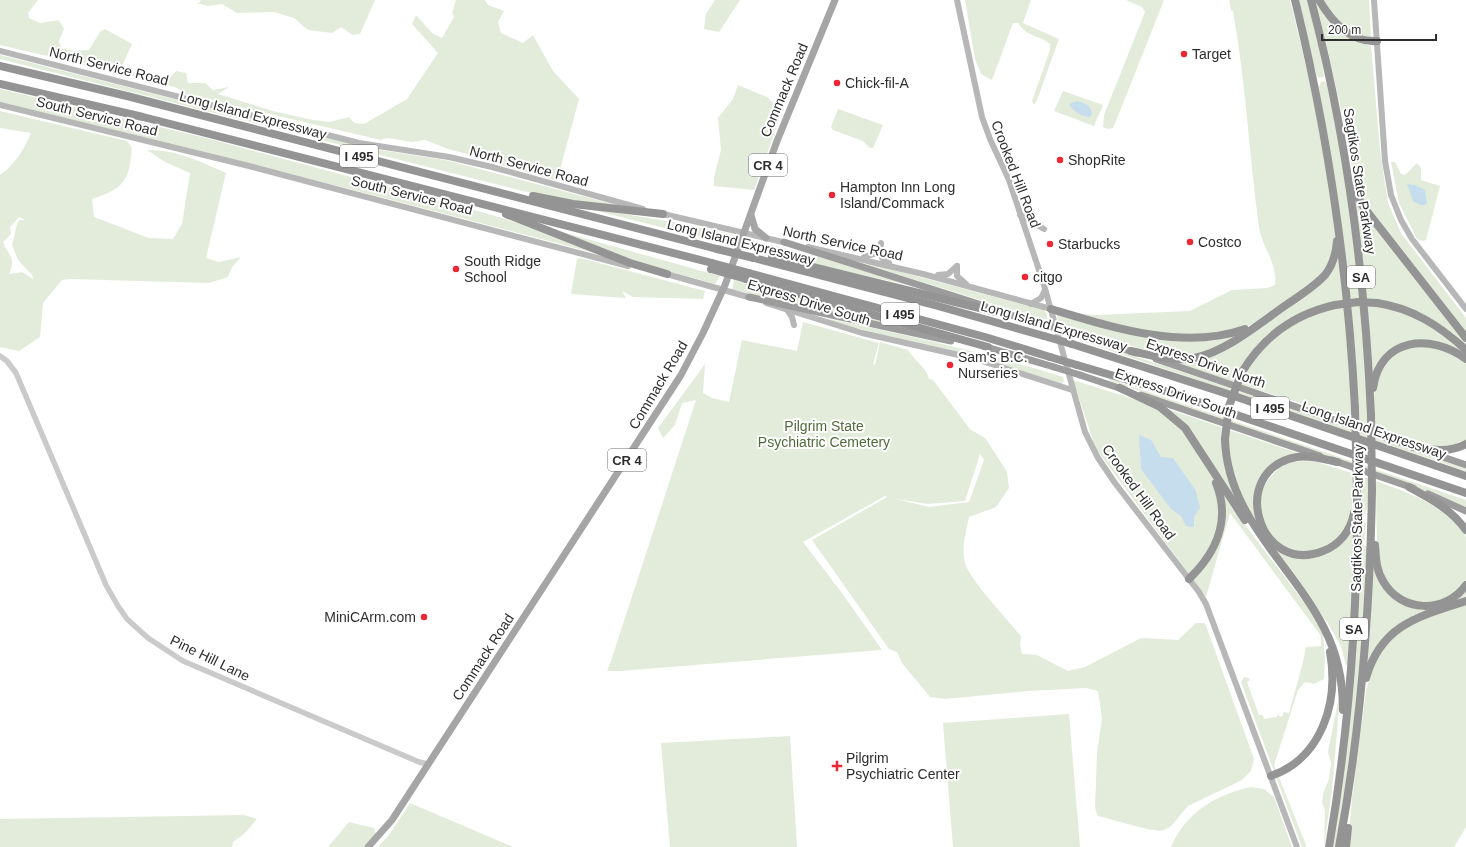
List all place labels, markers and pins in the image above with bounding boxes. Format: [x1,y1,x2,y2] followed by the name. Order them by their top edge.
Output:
[1192,46,1231,62] place label: Target
[1179,49,1189,59] marker: Target
[845,75,909,91] place label: Chick-fil-A
[832,78,842,88] marker: Chick-fil-A
[1068,152,1126,168] place label: ShopRite
[1055,155,1065,165] marker: ShopRite
[840,179,955,211] place label: Hampton Inn Long Island/Commack
[827,190,837,200] marker: Hampton Inn Long Island/Commack
[1198,234,1242,250] place label: Costco
[1058,236,1120,252] place label: Starbucks
[1185,237,1195,247] marker: Costco
[1045,239,1055,249] marker: Starbucks
[464,253,541,285] place label: South Ridge School
[451,264,461,274] marker: South Ridge School
[1033,269,1063,285] place label: citgo
[1020,272,1030,282] marker: citgo
[958,349,1028,381] place label: Sam's B.C. Nurseries
[945,360,955,370] marker: Sam's B.C. Nurseries
[324,609,416,625] place label: MiniCArm.com
[419,612,429,622] marker: MiniCArm.com
[846,750,960,782] place label: Pilgrim Psychiatric Center
[831,760,843,772] marker: Pilgrim Psychiatric Center

